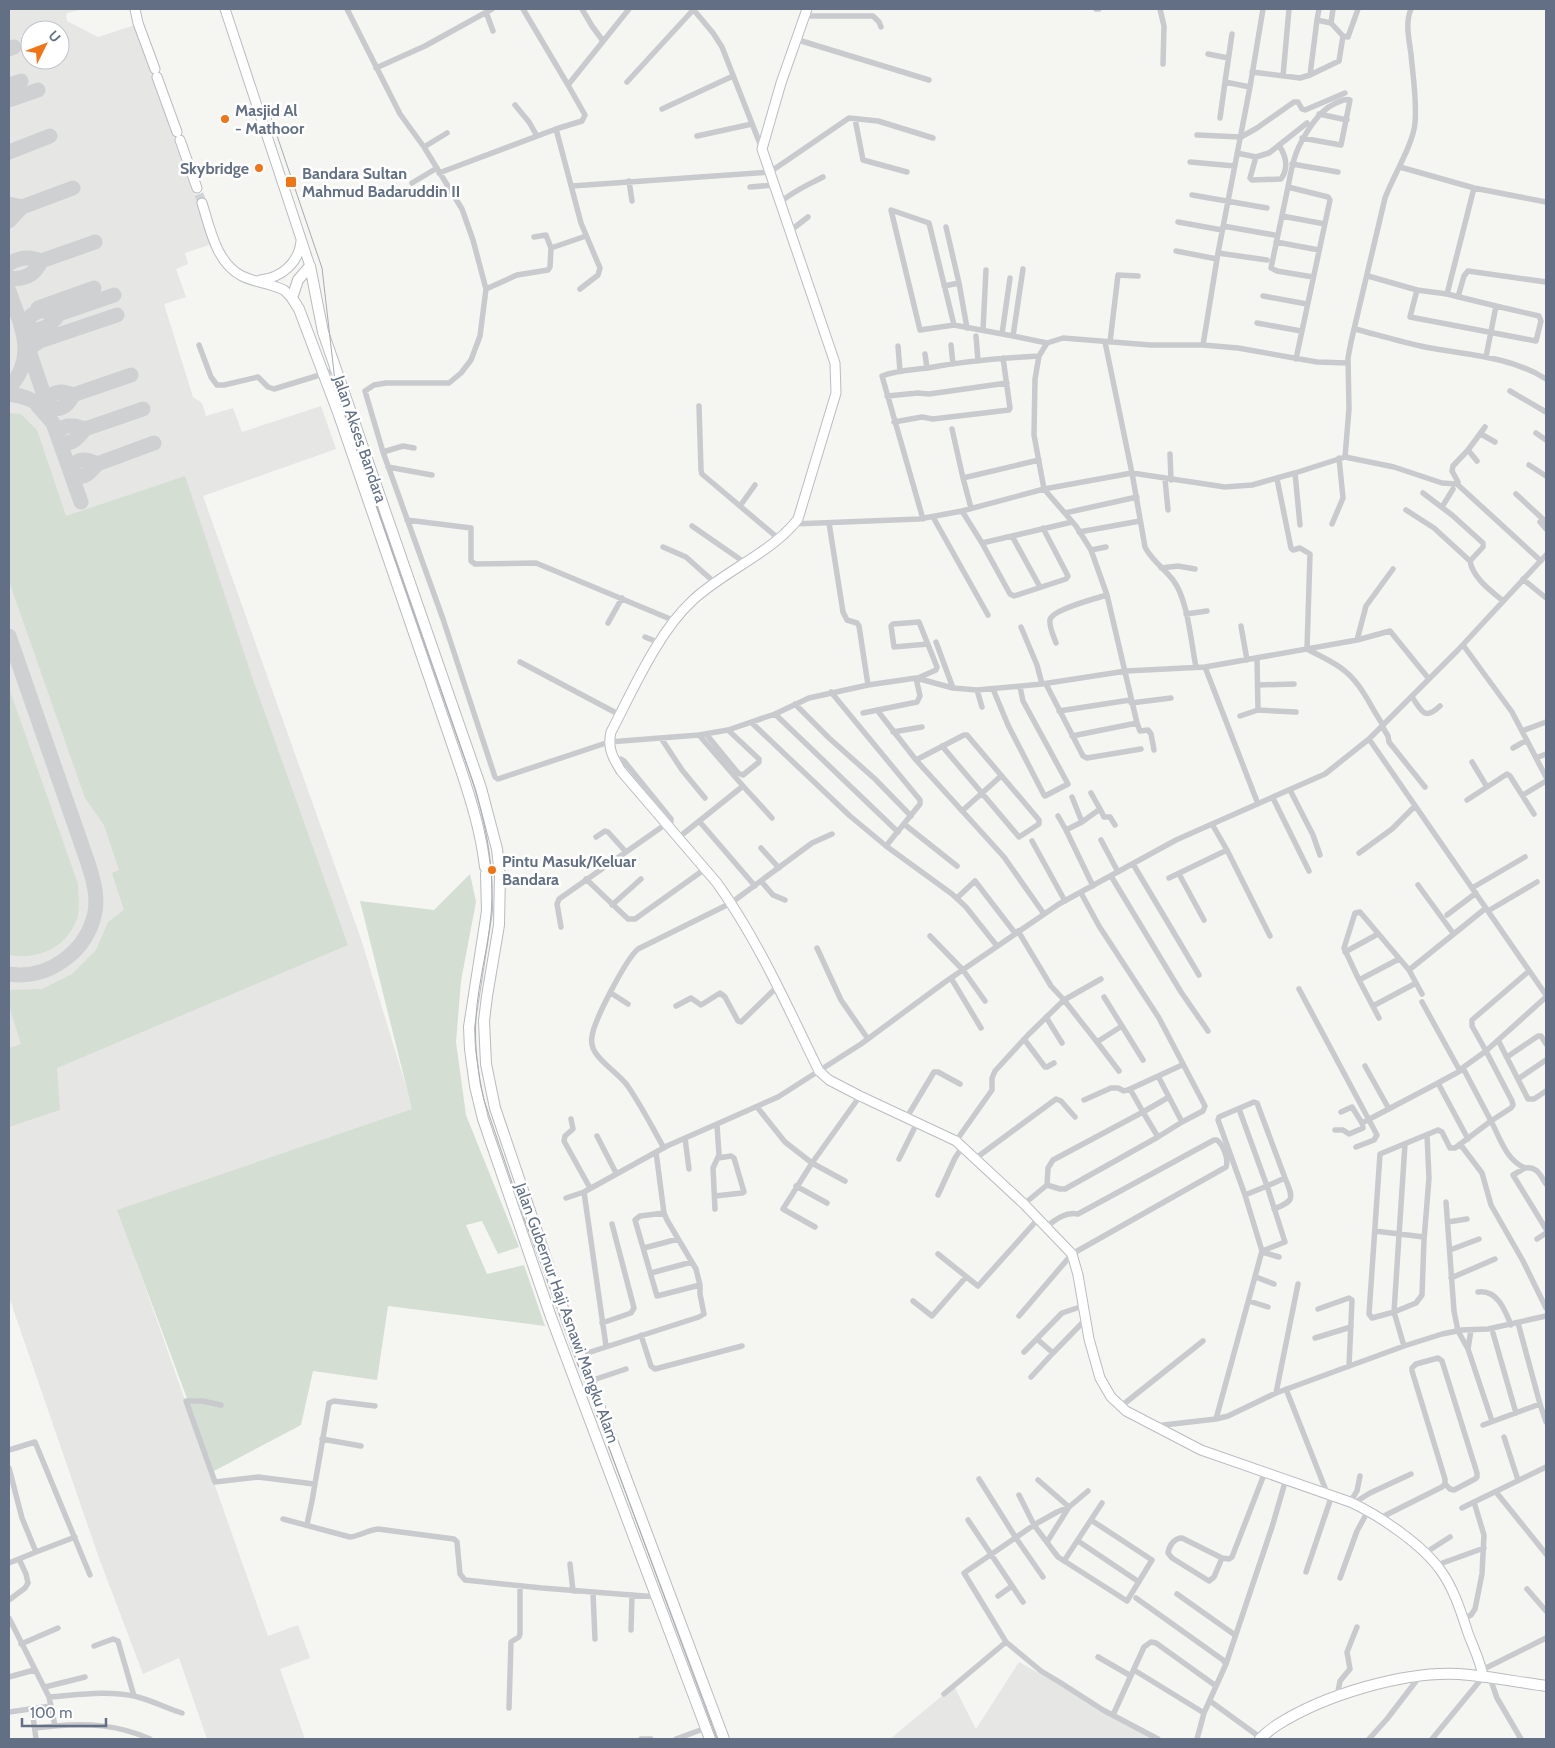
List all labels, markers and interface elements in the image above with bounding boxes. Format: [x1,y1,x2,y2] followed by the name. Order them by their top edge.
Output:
[20,20,70,70] north arrow
[45,27,65,46] text: U
[235,101,305,138] place label: Masjid Al - Mathoor
[219,113,231,125] marker: Masjid Al - Mathoor
[180,159,249,178] place label: Skybridge
[253,162,265,174] marker: Skybridge
[302,164,460,201] place label: Bandara Sultan Mahmud Badaruddin II
[284,175,298,189] marker: Bandara Sultan Mahmud Badaruddin II
[329,372,391,505] street label: Jalan Akses Bandara
[502,852,637,889] place label: Pintu Masuk/Keluar Bandara
[486,864,498,876] marker: Pintu Masuk/Keluar Bandara
[511,1179,623,1446] street label: Jalan Gubernur Haji Asnawi Mangku Alam
[22,1696,106,1728] scale bar
[30,1704,72,1722] text: 100 m

